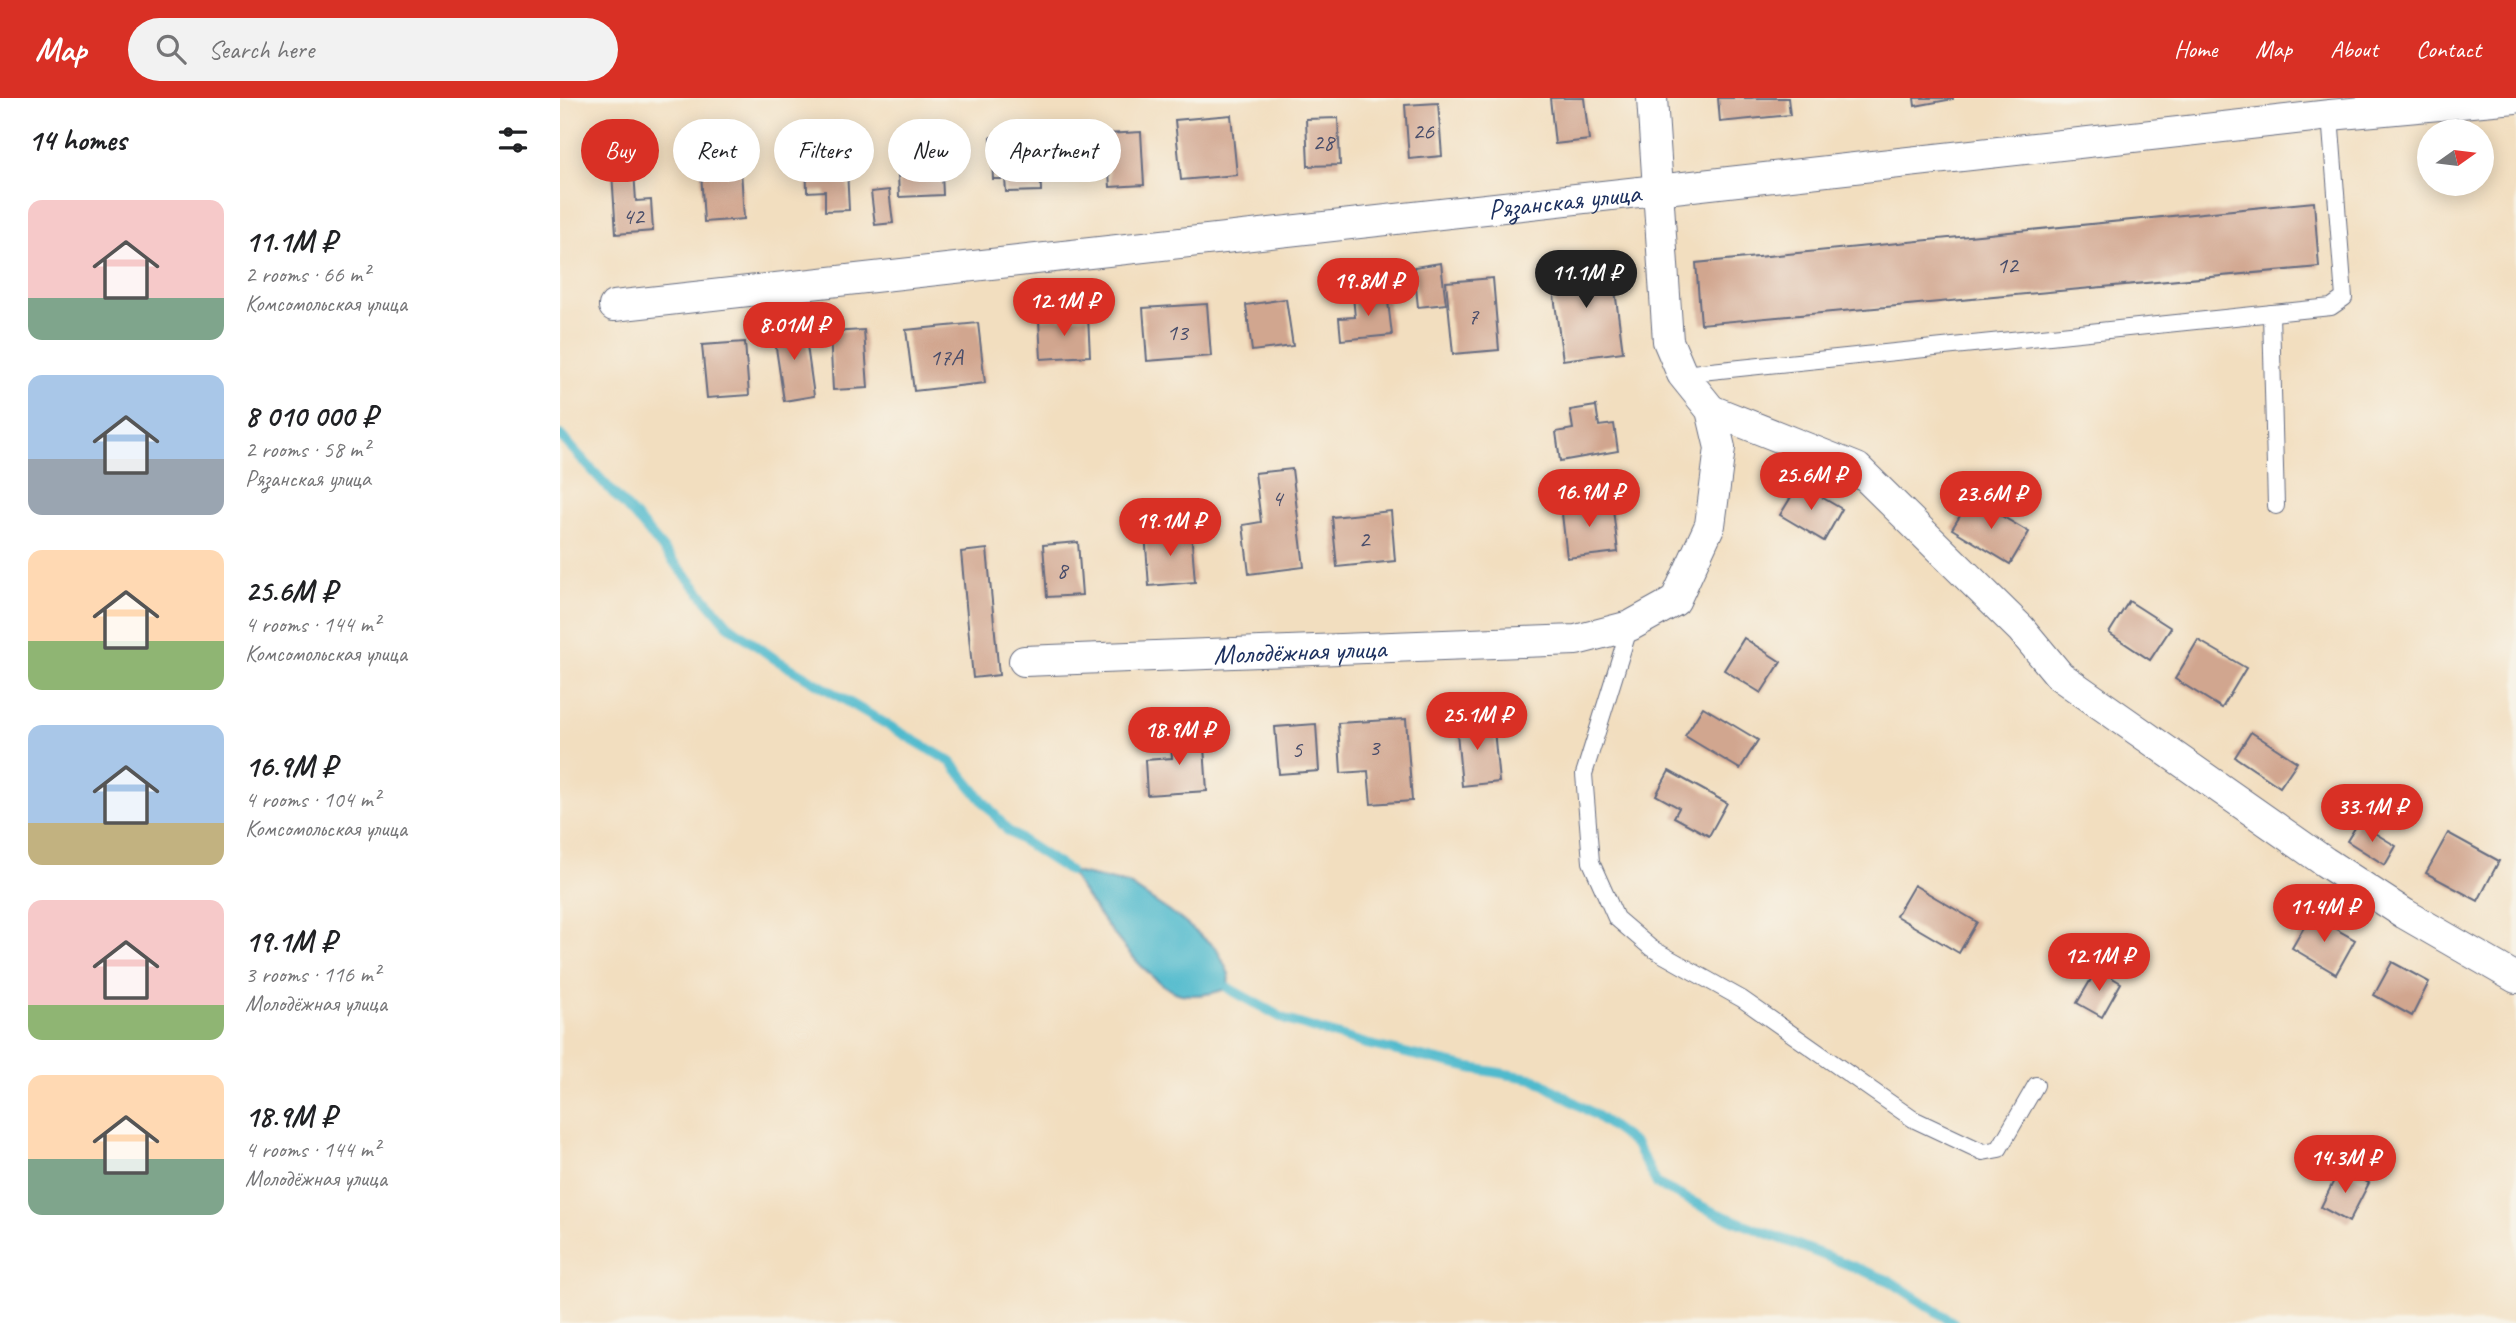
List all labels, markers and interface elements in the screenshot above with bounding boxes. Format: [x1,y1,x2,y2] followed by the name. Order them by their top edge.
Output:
[128,18,618,81] search box
[35,28,86,70] text: Map
[152,30,190,68] icon: search
[208,33,314,66] text: Search here
[2174,34,2217,64] text: Home
[2255,34,2292,64] text: Map
[2330,34,2378,64] text: About
[2416,34,2481,64] text: Contact
[1412,116,1435,146] house number: 26
[581,119,659,182] chip: Buy
[673,119,760,182] chip: Rent
[774,119,874,182] chip: Filters
[888,119,971,182] chip: New
[985,119,1121,182] chip: Apartment
[2417,119,2494,196] north arrow
[2417,119,2494,196] map controls
[28,121,126,159] text: 14 homes
[494,121,532,159] icon: filters
[1312,127,1336,157] house number: 28
[1486,174,1644,226] street label: Рязанская улица
[622,201,646,231] house number: 42
[245,222,336,260] text: 11.1M ₽
[84,228,168,312] icon: home
[1521,250,1651,310] pin: 11.1M ₽
[1996,250,2020,280] house number: 12
[1303,258,1433,318] pin: 19.8M ₽
[1551,258,1621,287] text: 11.1M ₽
[245,260,369,289] text: 2 rooms · 66 m²
[1333,266,1403,295] text: 19.8M ₽
[999,278,1129,338] pin: 12.1M ₽
[1029,286,1099,315] text: 12.1M ₽
[245,289,407,318] text: Комсомольская улица
[1468,301,1480,331] house number: 7
[729,302,859,362] pin: 8.01M ₽
[759,310,829,339] text: 8.01M ₽
[1166,317,1190,347] house number: 13
[929,342,964,372] house number: 17А
[245,397,377,435] text: 8 010 000 ₽
[84,403,168,487] icon: home
[245,435,369,464] text: 2 rooms · 58 m²
[1746,452,1876,512] pin: 25.6M ₽
[1776,460,1846,489] text: 25.6M ₽
[245,464,371,493] text: Рязанская улица
[1524,470,1654,529] pin: 16.9M ₽
[1926,472,2056,531] pin: 23.6M ₽
[1554,477,1624,506] text: 16.9M ₽
[1956,479,2026,508] text: 23.6M ₽
[1272,483,1285,513] house number: 4
[1105,498,1235,558] pin: 19.1M ₽
[1135,506,1205,535] text: 19.1M ₽
[1359,524,1372,554] house number: 2
[1057,555,1070,585] house number: 8
[245,572,336,610] text: 25.6M ₽
[84,578,168,662] icon: home
[245,610,380,639] text: 4 rooms · 144 m²
[1213,630,1389,671] street label: Молодёжная улица
[245,639,407,668] text: Комсомольская улица
[1412,692,1542,752] pin: 25.1M ₽
[1442,700,1512,729] text: 25.1M ₽
[1114,708,1244,767] pin: 18.9M ₽
[1144,715,1214,744] text: 18.9M ₽
[1369,732,1382,762] house number: 3
[1292,734,1304,764] house number: 5
[245,747,336,785] text: 16.9M ₽
[84,753,168,837] icon: home
[2307,784,2437,844] pin: 33.1M ₽
[245,785,380,814] text: 4 rooms · 104 m²
[2337,792,2407,821] text: 33.1M ₽
[245,814,407,843] text: Комсомольская улица
[2259,884,2389,944] pin: 11.4M ₽
[2289,892,2359,921] text: 11.4M ₽
[245,922,336,960] text: 19.1M ₽
[84,928,168,1012] icon: home
[2034,934,2164,993] pin: 12.1M ₽
[2064,941,2134,970] text: 12.1M ₽
[245,960,380,989] text: 3 rooms · 116 m²
[245,989,387,1018] text: Молодёжная улица
[245,1097,336,1135] text: 18.9M ₽
[84,1103,168,1187] icon: home
[245,1135,380,1164] text: 4 rooms · 144 m²
[2280,1136,2410,1195] pin: 14.3M ₽
[2310,1143,2380,1172] text: 14.3M ₽
[245,1164,387,1193] text: Молодёжная улица

